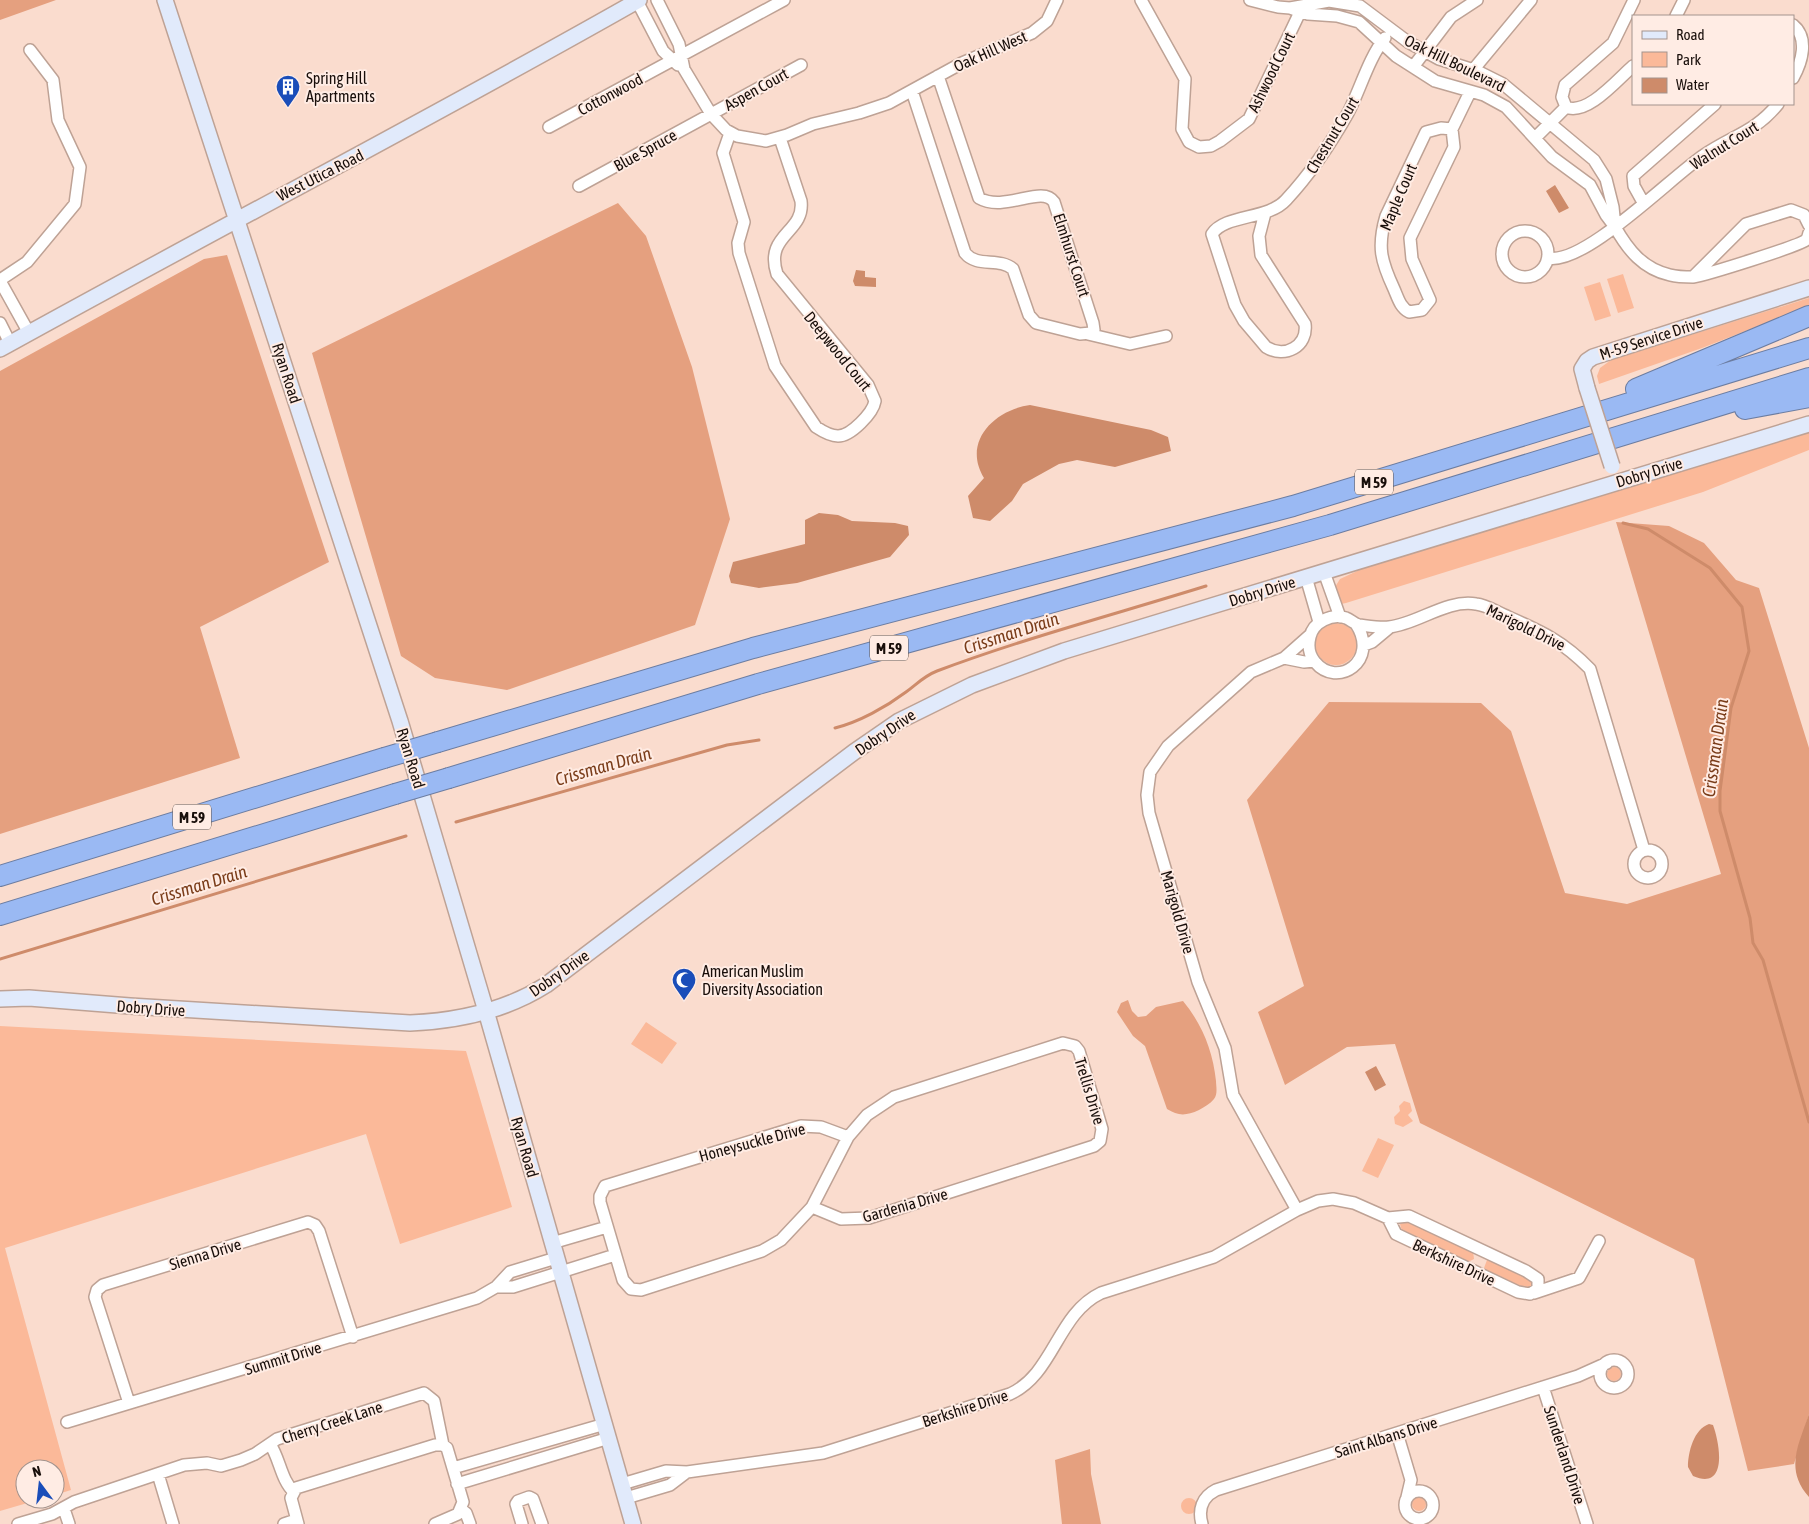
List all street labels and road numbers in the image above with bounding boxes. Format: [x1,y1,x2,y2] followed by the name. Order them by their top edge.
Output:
[951,27,1030,75] street label: Oak Hill West
[1244,29,1298,115] street label: Ashwood Court
[1402,31,1508,95] street label: Oak Hill Boulevard
[721,64,792,115] street label: Aspen Court
[574,69,646,119] street label: Cottonwood
[1302,93,1362,177] street label: Chestnut Court
[1687,117,1762,173] street label: Walnut Court
[610,125,680,175] street label: Blue Spruce
[274,145,366,205] street label: West Utica Road
[1376,160,1421,234] street label: Maple Court
[1050,211,1094,299] street label: Elmhurst Court
[800,308,876,395] street label: Deepwood Court
[1597,313,1705,363] street label: M-59 Service Drive
[268,341,305,406] street label: Ryan Road
[1614,453,1685,492] street label: Dobry Drive
[1355,470,1393,494] road number: M 59
[1227,572,1298,611] street label: Dobry Drive
[1483,600,1568,655] street label: Marigold Drive
[870,636,908,660] road number: M 59
[852,705,919,759] street label: Dobry Drive
[392,726,429,791] street label: Ryan Road
[173,804,211,830] road number: M 59
[1157,868,1198,956] street label: Marigold Drive
[526,946,593,1001] street label: Dobry Drive
[116,997,186,1020] street label: Dobry Drive
[1071,1055,1109,1127] street label: Trellis Drive
[507,1115,542,1180] street label: Ryan Road
[697,1119,807,1166] street label: Honeysuckle Drive
[860,1184,950,1226] street label: Gardenia Drive
[167,1235,243,1273] street label: Sienna Drive
[1410,1235,1498,1289] street label: Berkshire Drive
[243,1338,323,1378] street label: Summit Drive
[920,1386,1010,1430] street label: Berkshire Drive
[279,1397,385,1448] street label: Cherry Creek Lane
[1541,1404,1589,1506] street label: Sunderland Drive
[1333,1413,1439,1461] street label: Saint Albans Drive

